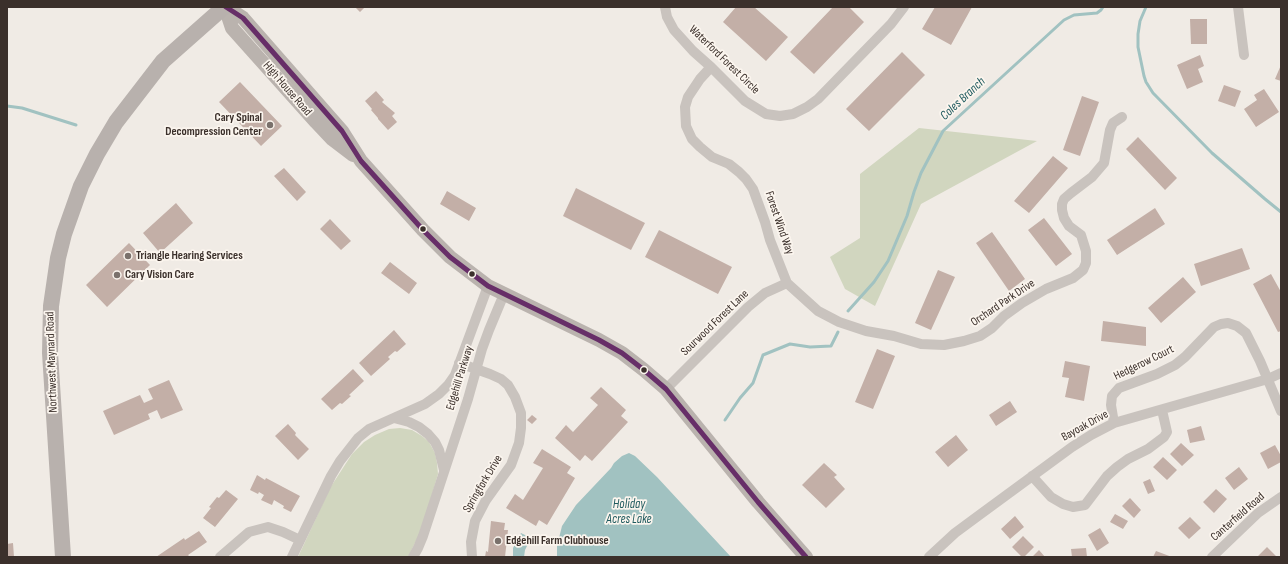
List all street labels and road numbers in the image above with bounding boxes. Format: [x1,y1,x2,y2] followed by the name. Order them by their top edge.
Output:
[686,23,762,97] street label: Waterford Forest Circle
[259,59,315,119] street label: High House Road
[761,189,797,257] street label: Forest Wind Way
[968,276,1038,330] street label: Orchard Park Drive
[678,287,752,359] street label: Sourwood Forest Lane
[43,311,61,413] street label: Northwest Maynard Road
[1112,342,1176,384] street label: Hedgerow Court
[443,344,477,412] street label: Edgehill Parkway
[1059,407,1111,445] street label: Bayoak Drive
[460,453,506,515] street label: Springfork Drive
[1208,490,1268,544] street label: Canterfield Road

